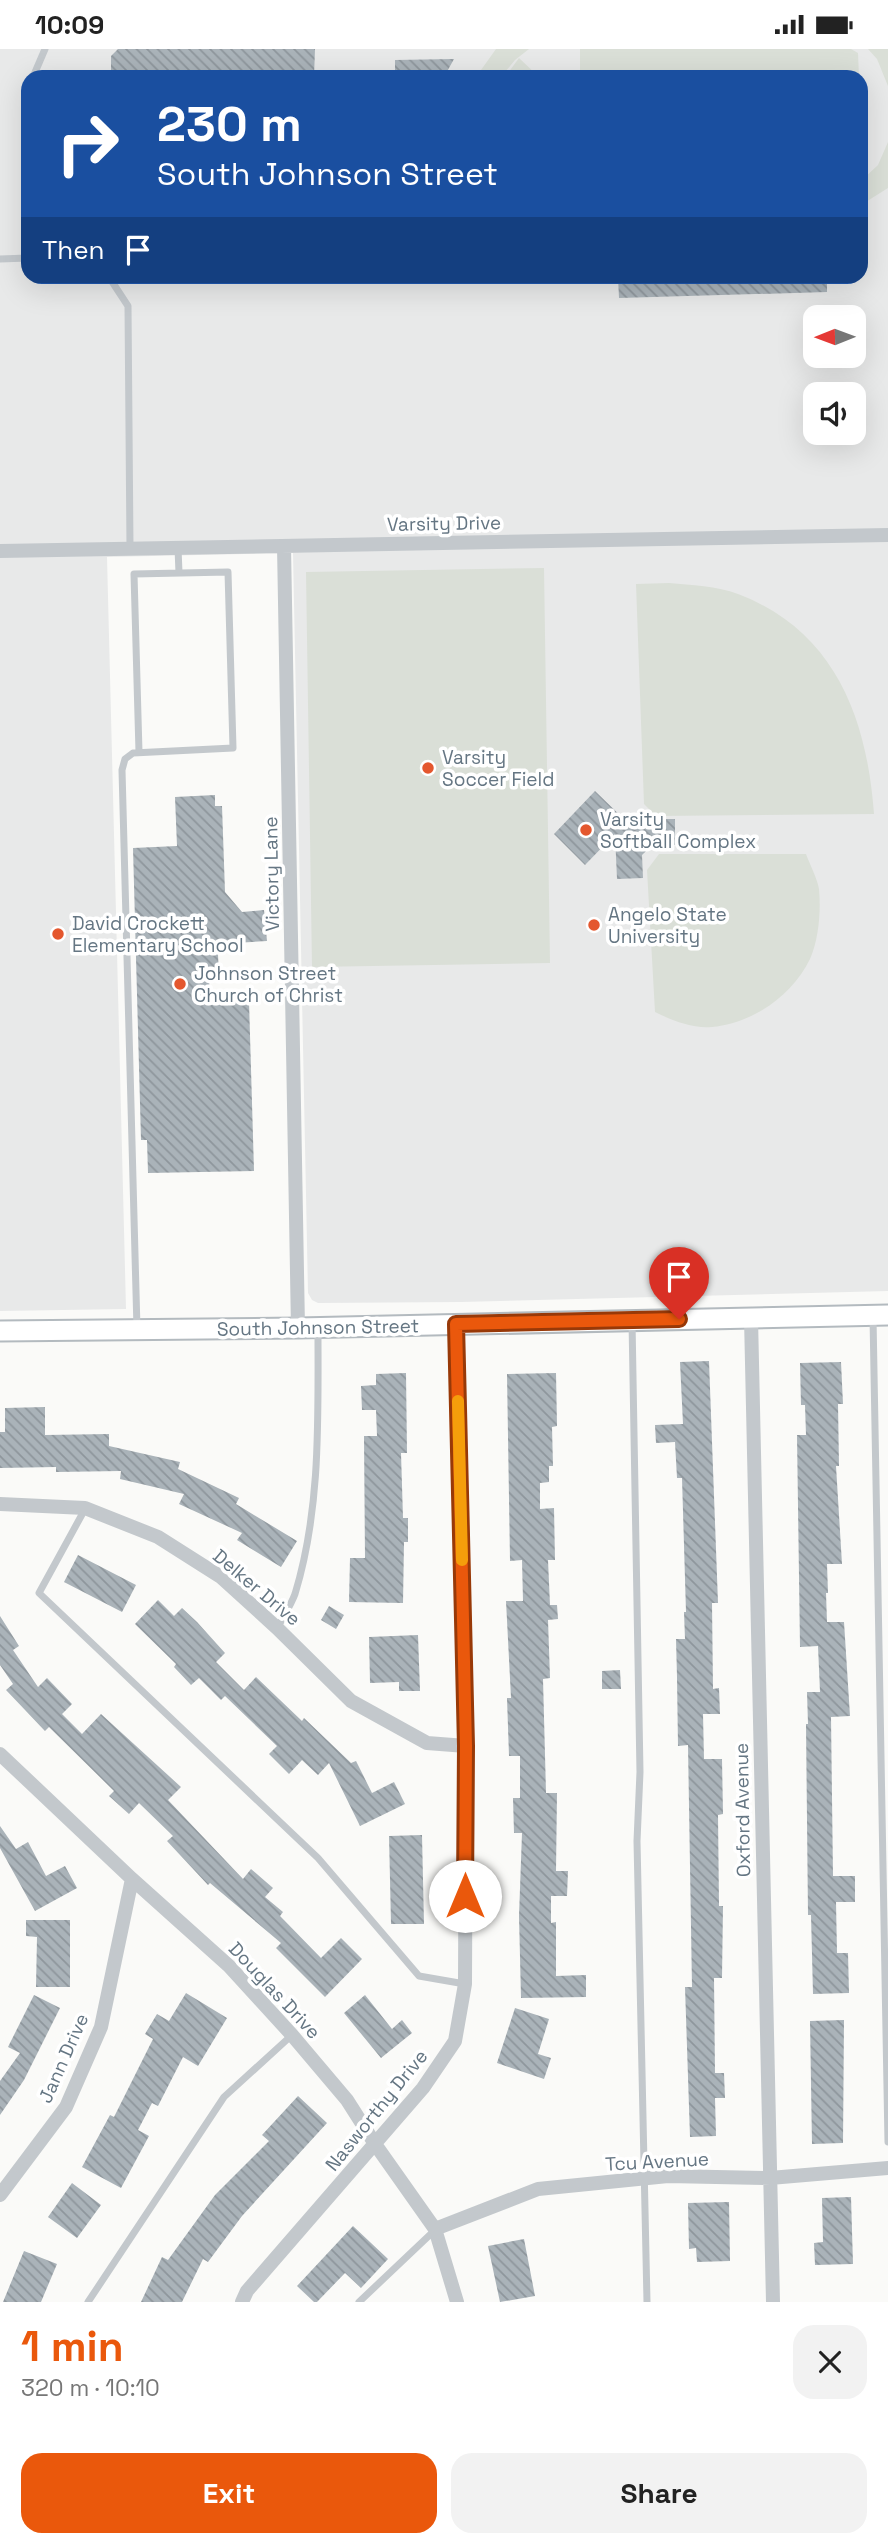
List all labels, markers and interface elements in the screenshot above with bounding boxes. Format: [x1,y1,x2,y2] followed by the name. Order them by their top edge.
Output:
[35,8,104,42] text: 10:09
[157,93,302,155] text: 230 m
[42,98,133,189] icon: right
[157,154,498,194] text: South Johnson Street
[119,231,157,269] icon: arrive
[42,233,105,267] text: Then
[803,305,866,367] north arrow
[803,305,866,445] map controls
[803,382,866,445] button: sound
[387,510,501,537] street label: Varsity Drive
[442,745,554,792] place label: Varsity Soccer Field
[420,760,436,776] marker: Varsity Soccer Field
[600,807,756,854] place label: Varsity Softball Complex
[258,816,285,932] street label: Victory Lane
[578,822,594,838] marker: Varsity Softball Complex
[608,902,727,949] place label: Angelo State University
[72,911,244,958] place label: David Crockett Elementary School
[586,917,602,933] marker: Angelo State University
[50,926,66,942] marker: David Crockett Elementary School
[194,961,343,1008] place label: Johnson Street Church of Christ
[172,976,188,992] marker: Johnson Street Church of Christ
[649,1247,709,1319] pin
[660,1258,698,1296] icon: arrive
[217,1313,419,1342] street label: South Johnson Street
[208,1543,306,1631] street label: Delker Drive
[729,1743,756,1877] street label: Oxford Avenue
[428,1859,502,1933] position arrow
[223,1936,326,2044] street label: Douglas Drive
[33,2010,94,2107] street label: Jann Drive
[320,2044,433,2176] street label: Nasworthy Drive
[604,2146,710,2177] street label: Tcu Avenue
[21,2320,124,2373] text: 1 min
[793,2325,867,2399] button: close
[21,2373,160,2403] text: 320 m · 10:10
[21,2453,437,2533] button: Exit
[451,2453,867,2533] button: Share

